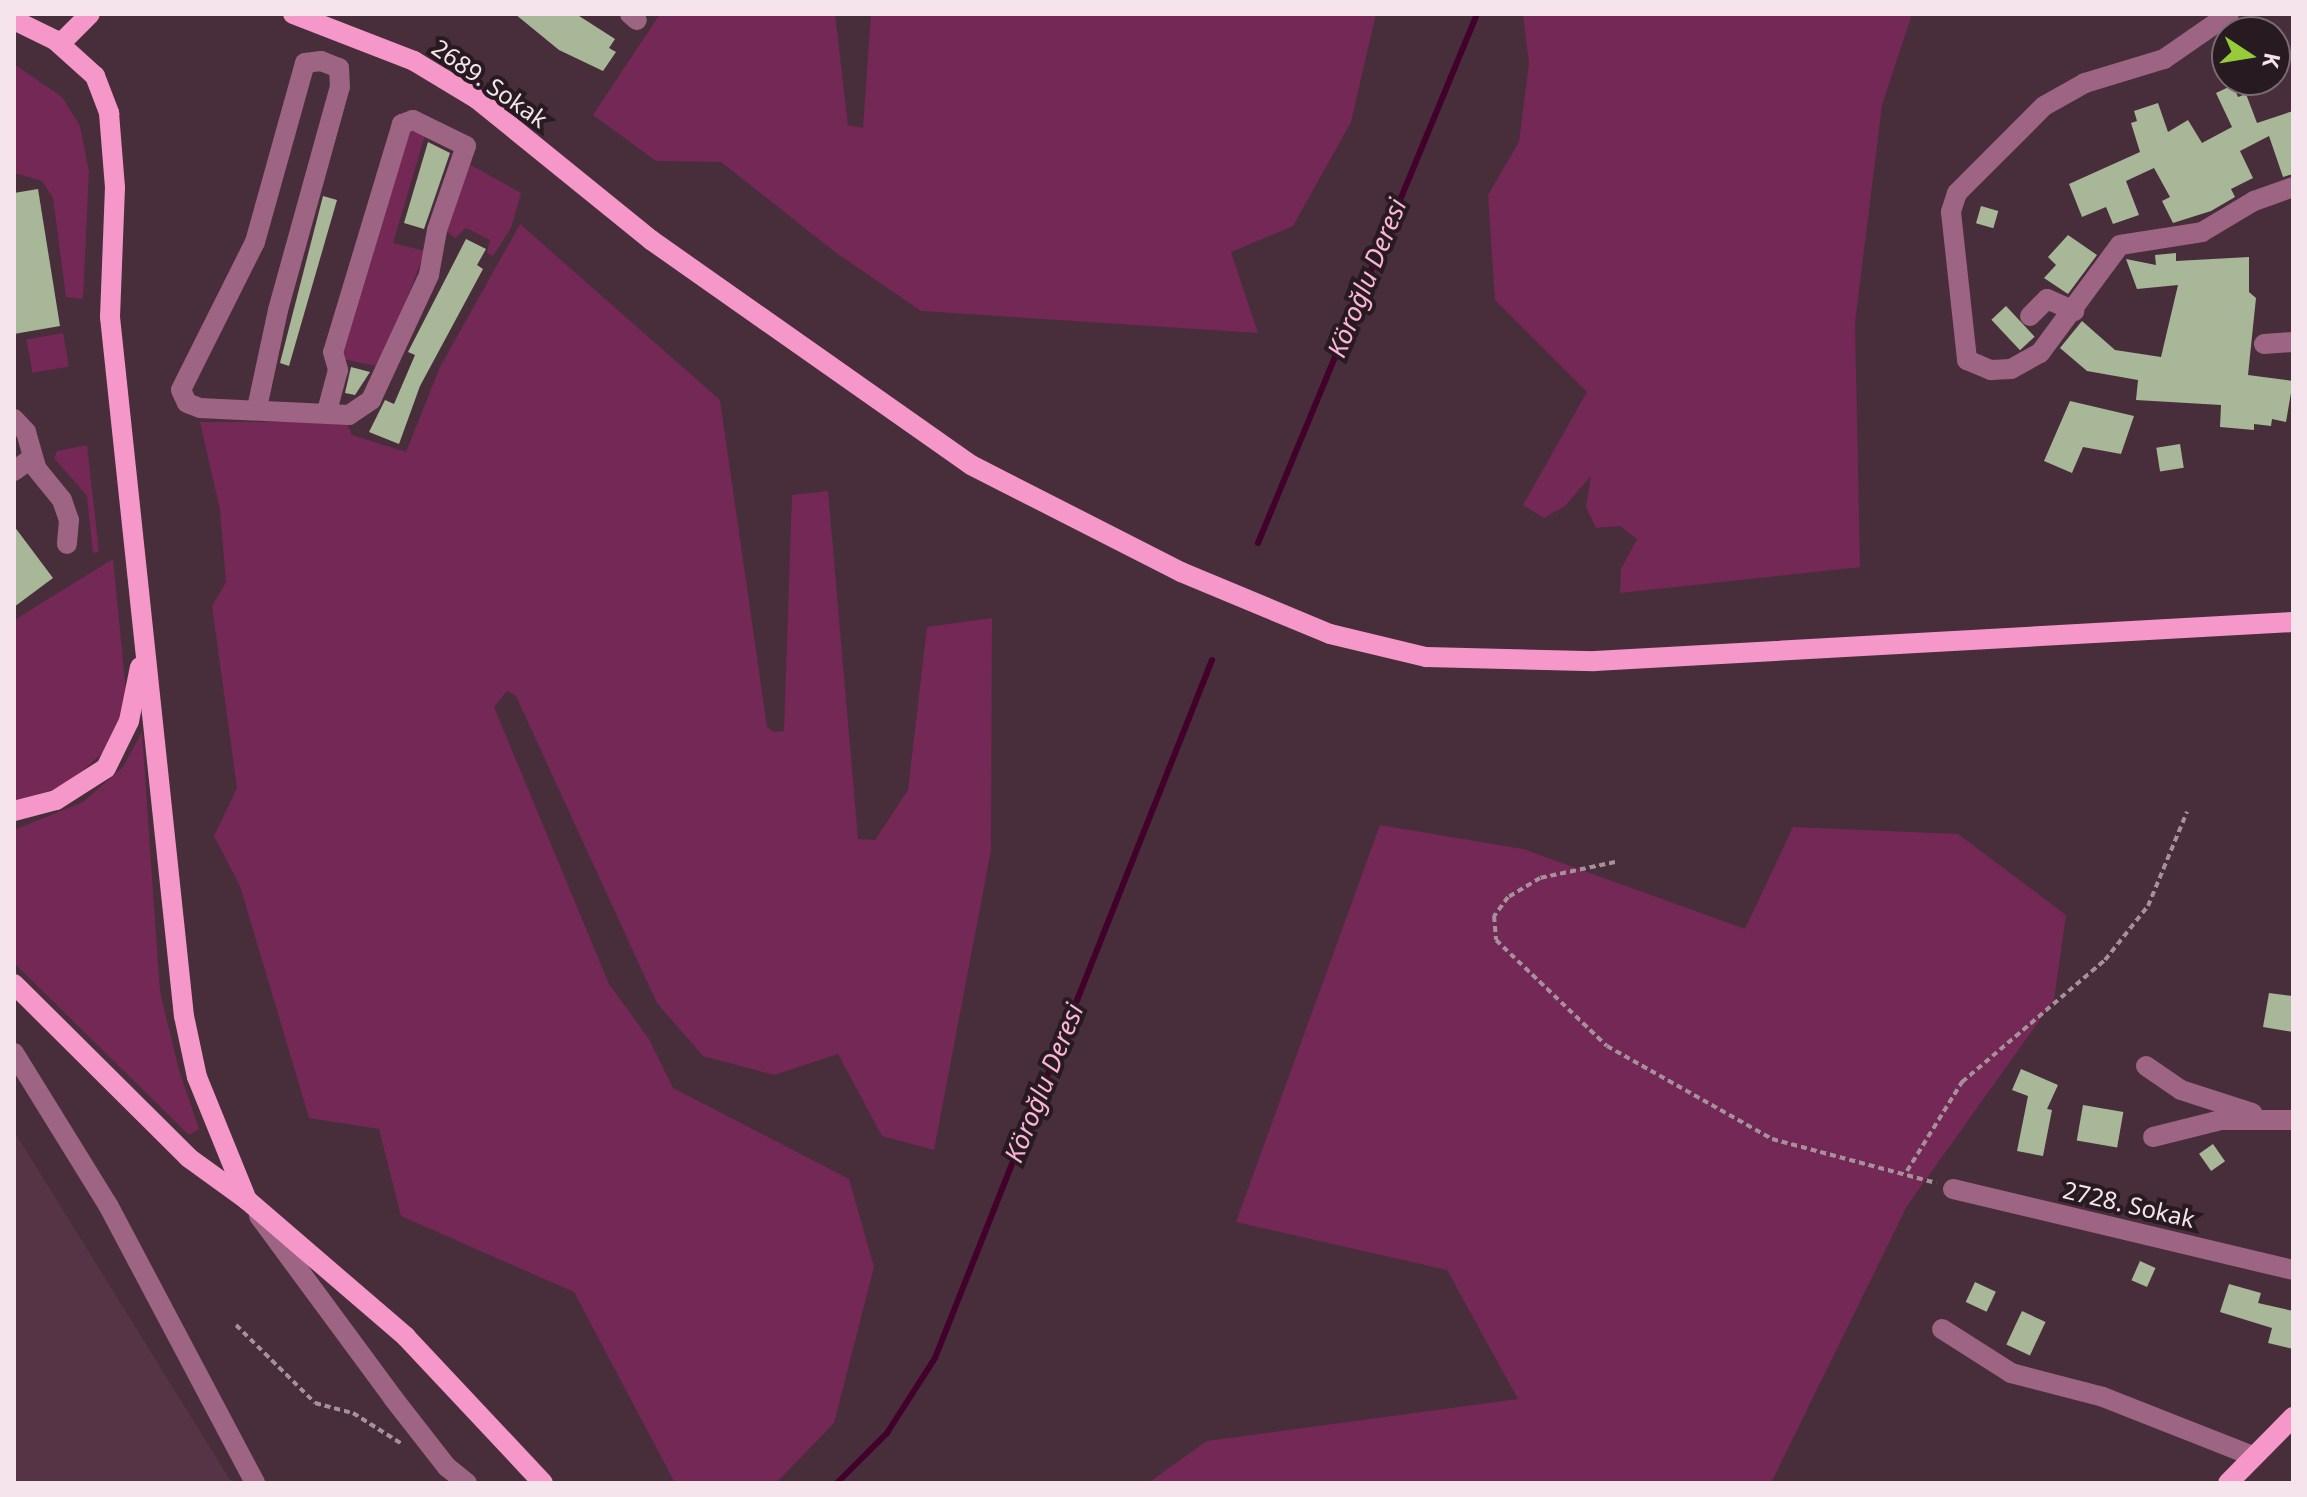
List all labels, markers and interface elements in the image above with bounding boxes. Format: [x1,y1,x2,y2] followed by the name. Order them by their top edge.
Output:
[2211,16,2291,96] north arrow
[427,33,553,133] street label: 2689. Sokak
[2256,50,2289,71] text: K
[1321,194,1413,362] water label: Köroğlu Deresi
[998,999,1090,1167] water label: Köroğlu Deresi
[2060,1175,2198,1233] street label: 2728. Sokak

